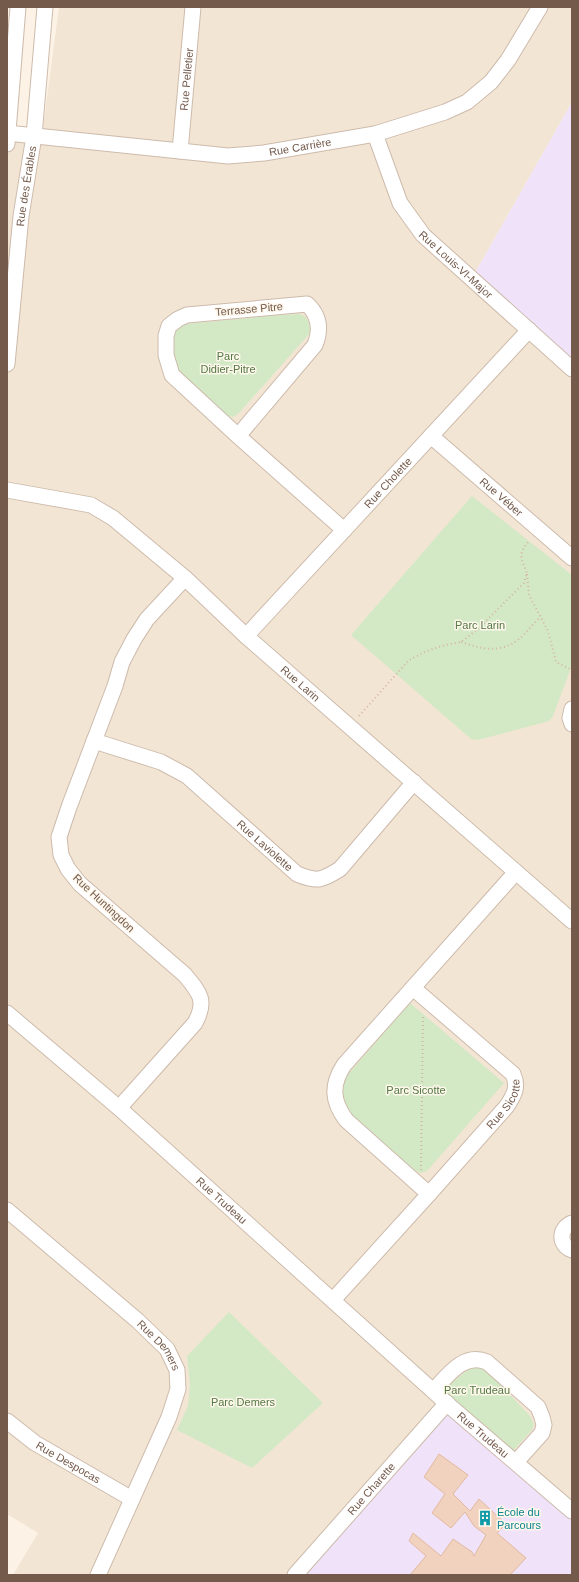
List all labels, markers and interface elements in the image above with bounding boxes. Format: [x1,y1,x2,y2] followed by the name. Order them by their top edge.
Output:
[178,47,195,111] street label: Rue Pelletier
[268,136,332,158] street label: Rue Carrière
[14,144,38,227] street label: Rue des Érables
[417,228,495,301] street label: Rue Louis-VI-Major
[215,300,283,318] street label: Terrasse Pitre
[200,350,256,375] park label: Parc Didier-Pitre
[362,455,414,510] street label: Rue Cholette
[477,475,525,519] street label: Rue Véber
[455,619,505,631] park label: Parc Larin
[278,663,322,704] street label: Rue Larin
[235,817,295,873] street label: Rue Laviolette
[71,871,137,935] street label: Rue Huntingdon
[484,1078,522,1131] street label: Rue Sicotte
[386,1084,446,1096] park label: Parc Sicotte
[194,1175,249,1226] street label: Rue Trudeau
[135,1318,182,1373] street label: Rue Demers
[444,1384,510,1396] park label: Parc Trudeau
[211,1396,276,1408] park label: Parc Demers
[455,1409,511,1460] street label: Rue Trudeau
[34,1439,103,1486] street label: Rue Despocas
[345,1460,397,1517] street label: Rue Charette
[497,1506,542,1531] place label: École du Parcours
[476,1509,494,1527] building icon: École du Parcours

